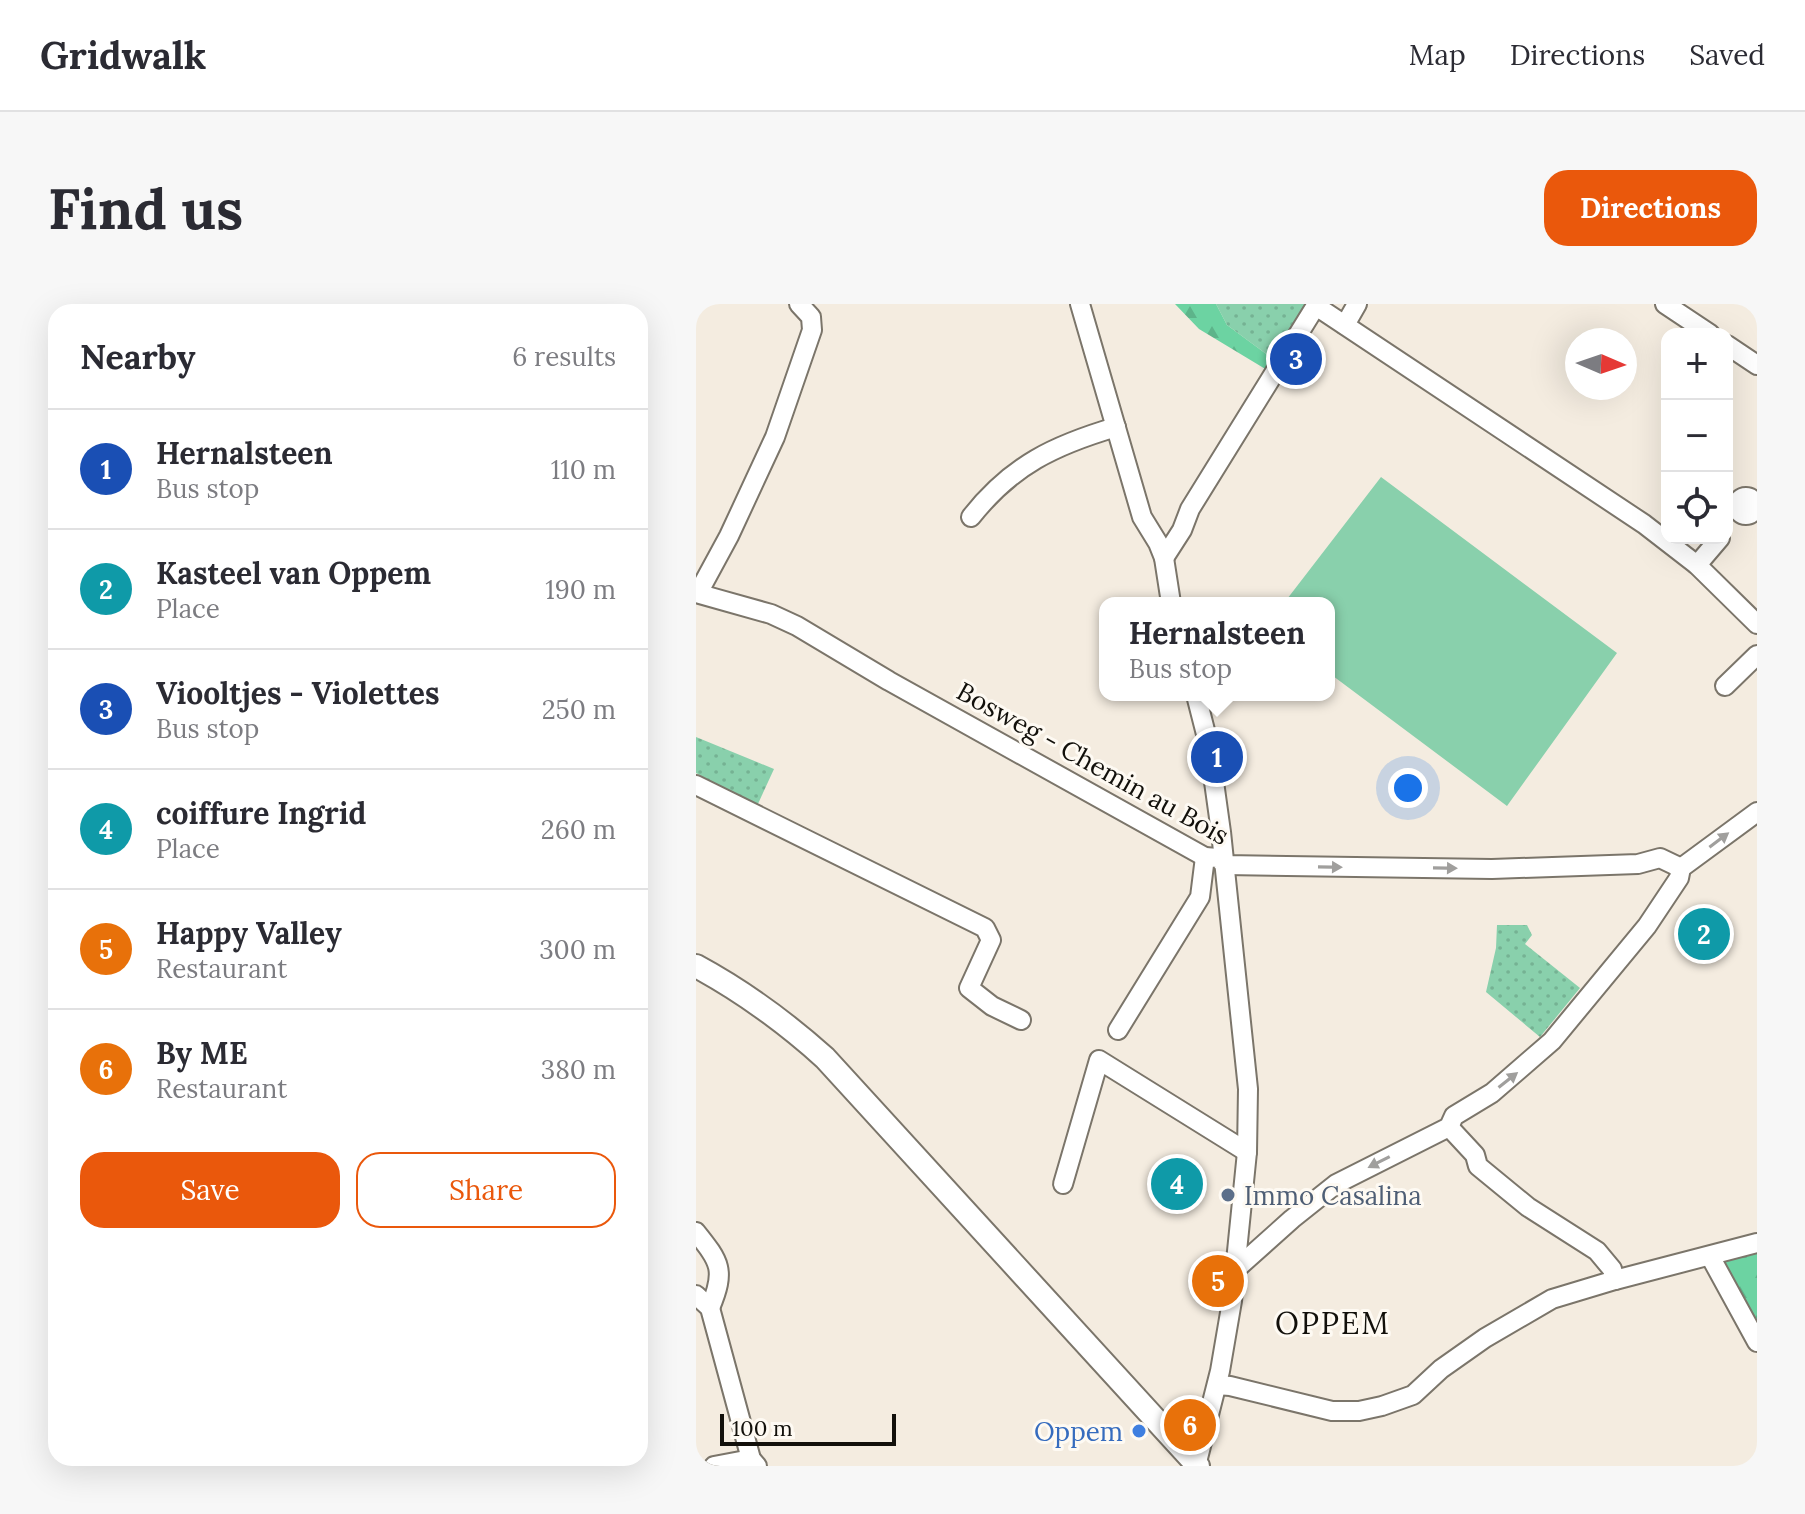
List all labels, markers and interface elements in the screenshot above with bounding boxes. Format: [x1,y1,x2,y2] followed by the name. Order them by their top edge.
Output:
[40,31,206,79] text: Gridwalk
[1409,37,1466,73] text: Map
[1510,37,1645,73] text: Directions
[1689,37,1765,73] text: Saved
[1544,170,1757,246] button: Directions
[48,173,243,244] text: Find us
[1565,328,1637,400] north arrow
[1661,328,1733,544] map controls
[1661,328,1733,400] button: +
[1270,329,1322,389] pin: 3
[80,335,196,378] text: Nearby
[512,340,616,373] text: 6 results
[1661,400,1733,472] button: −
[156,434,333,472] text: Hernalsteen
[101,453,111,486] text: 1
[551,453,616,486] text: 110 m
[156,472,259,505] text: Bus stop
[1661,472,1733,544] button: locate
[156,554,431,592] text: Kasteel van Oppem
[99,573,113,606] text: 2
[545,573,616,606] text: 190 m
[156,592,220,625] text: Place
[1099,597,1335,701] popup
[1129,614,1305,652] text: Hernalsteen
[1129,652,1232,685] text: Bus stop
[156,674,440,712] text: Viooltjes - Violettes
[951,674,1235,852] street label: Bosweg - Chemin au Bois
[99,693,113,726] text: 3
[542,693,616,726] text: 250 m
[156,712,259,745] text: Bus stop
[1191,727,1243,787] pin: 1
[1388,768,1428,808] your location
[156,794,366,832] text: coiffure Ingrid
[99,813,113,846] text: 4
[541,813,616,846] text: 260 m
[156,832,220,865] text: Place
[1708,832,1730,848] one-way arrow
[1318,861,1343,873] one-way arrow
[1433,862,1458,875] one-way arrow
[1678,904,1730,964] pin: 2
[156,914,342,952] text: Happy Valley
[99,933,113,966] text: 5
[539,933,616,966] text: 300 m
[156,952,287,985] text: Restaurant
[156,1034,248,1072] text: By ME
[99,1053,113,1086] text: 6
[541,1053,616,1086] text: 380 m
[156,1072,287,1105] text: Restaurant
[1498,1072,1518,1088] one-way arrow
[80,1152,340,1228] button: Save
[356,1152,616,1228] button: Share
[1151,1154,1203,1214] pin: 4
[1367,1156,1390,1169] one-way arrow
[1244,1179,1422,1212] place label: Immo Casalina
[1219,1186,1237,1204] marker: Immo Casalina
[1192,1251,1244,1311] pin: 5
[1275,1304,1391,1342] district label: OPPEM
[1164,1395,1216,1455] pin: 6
[720,1410,896,1446] scale bar
[732,1414,793,1442] text: 100 m
[1034,1415,1123,1448] place label: Oppem
[1130,1422,1148,1440] marker: Oppem

